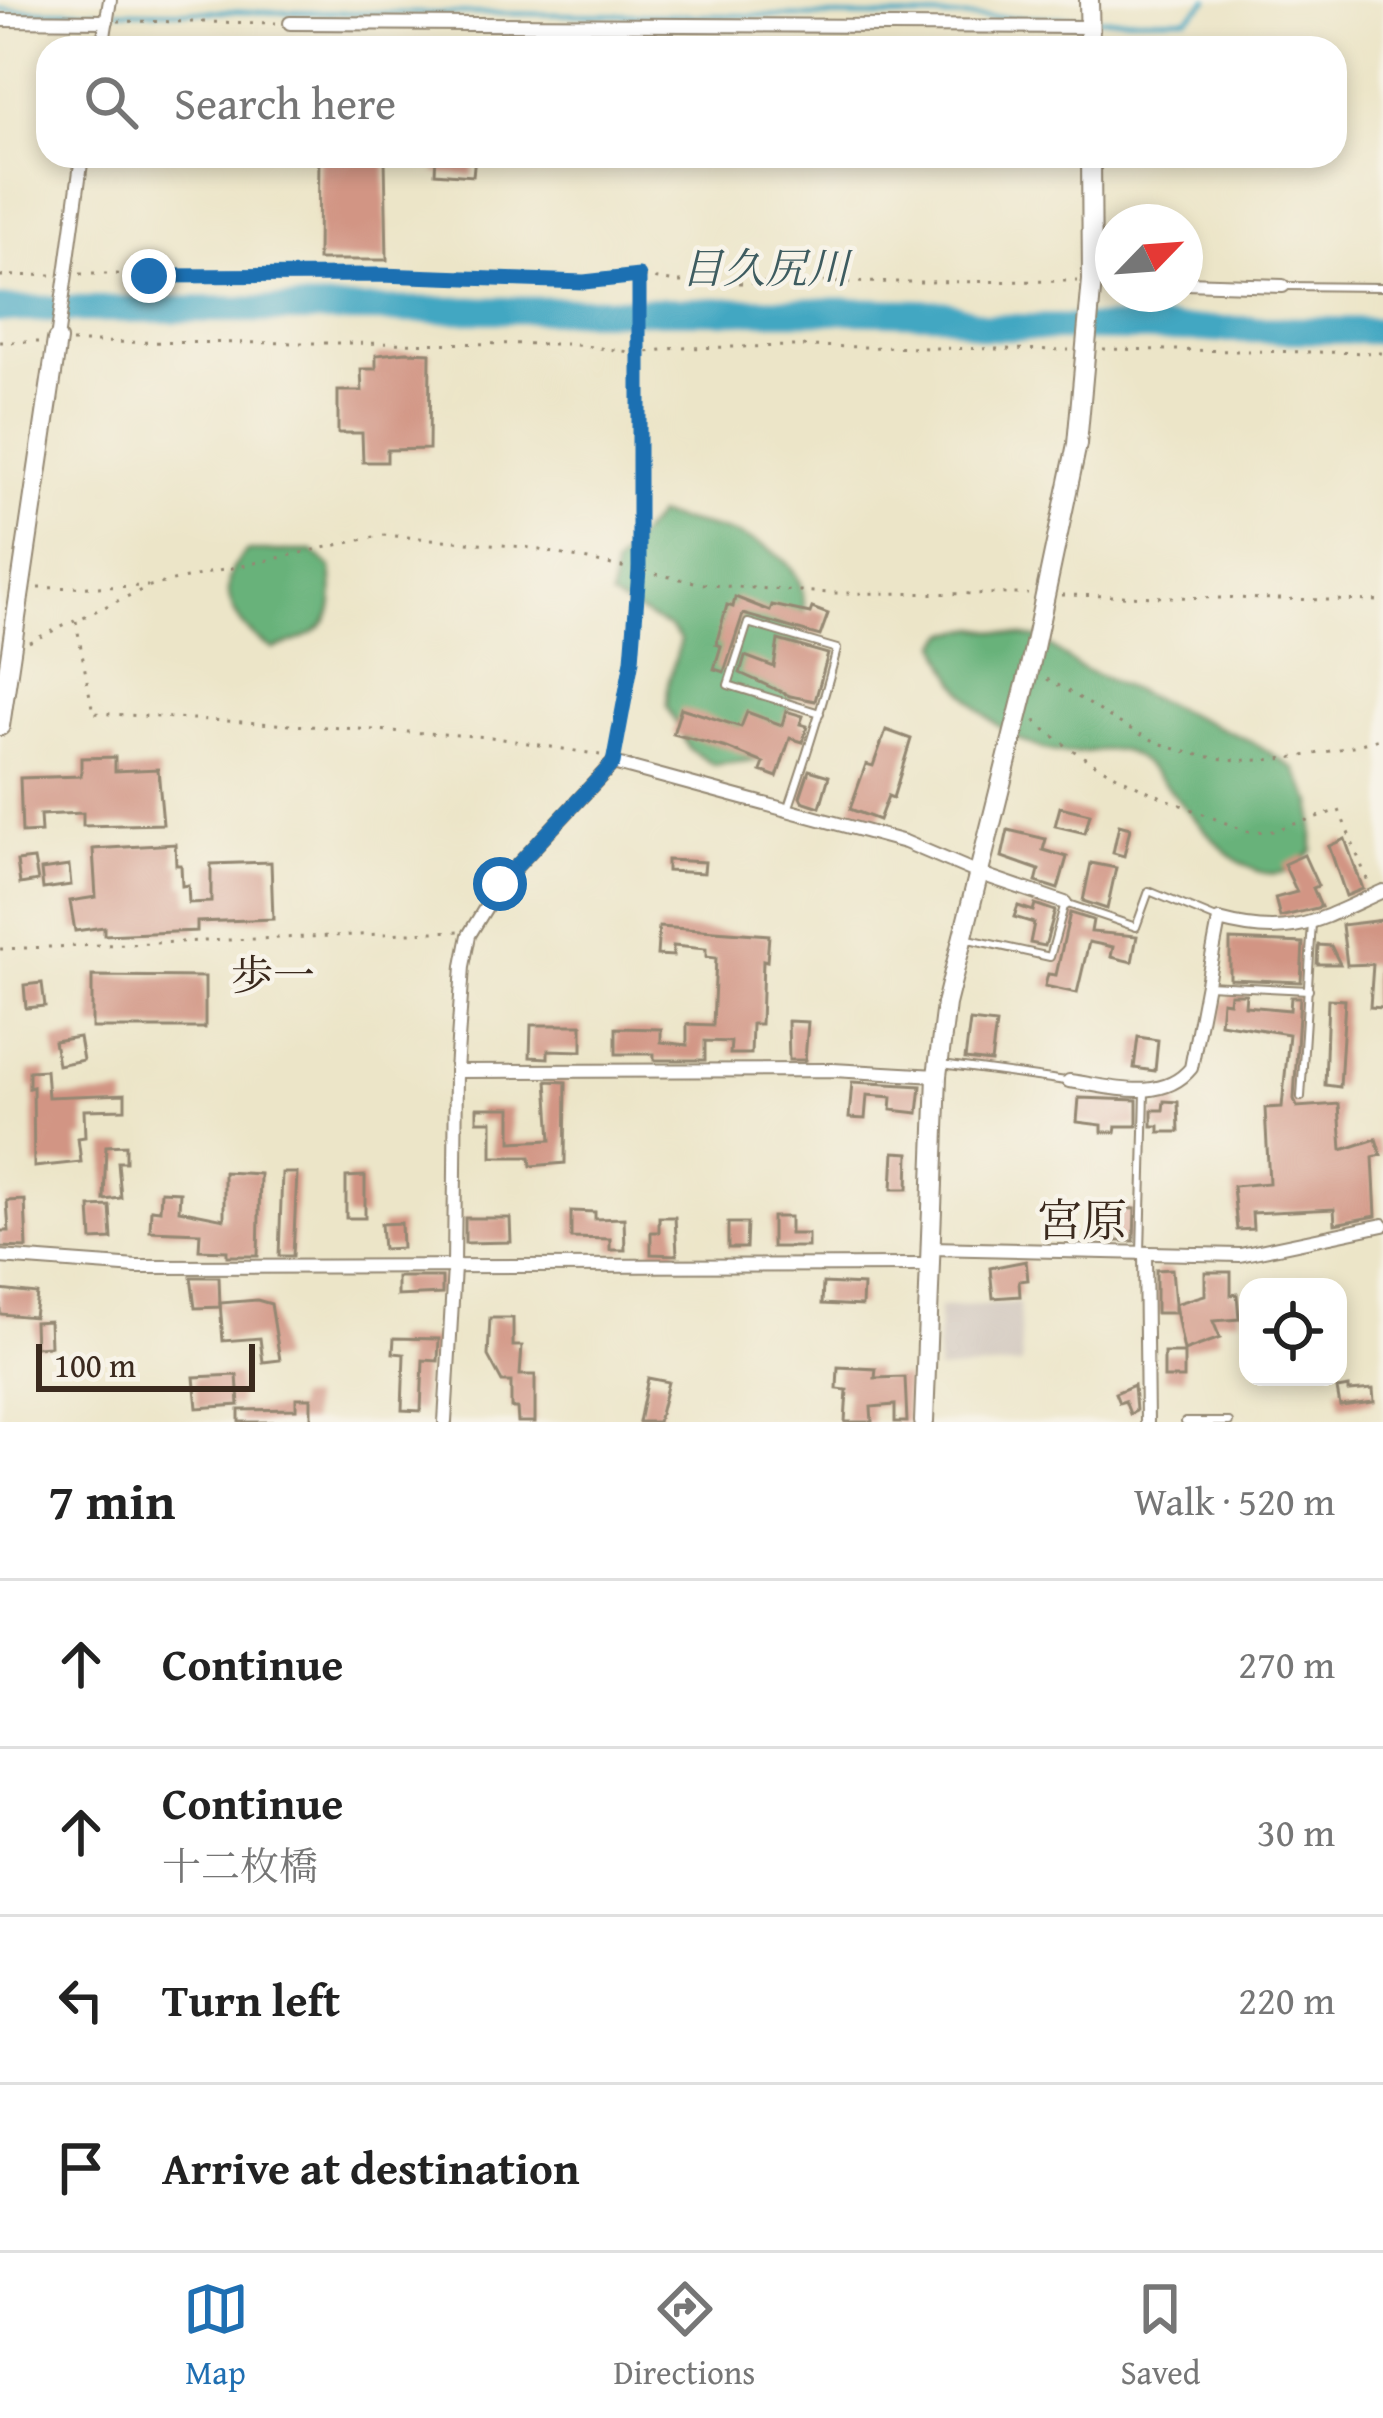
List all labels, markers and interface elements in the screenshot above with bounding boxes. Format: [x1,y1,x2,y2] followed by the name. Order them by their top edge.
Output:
[36,36,1347,168] search box
[78,69,144,135] icon: search
[174,70,396,135] text: Search here
[1095,204,1203,312] north arrow
[681,237,853,298] water label: 目久尻川
[122,249,176,303] route end
[473,857,527,911] route start
[231,944,315,1005] district label: 歩一
[1037,1187,1127,1252] district label: 宮原
[1239,1278,1347,1386] map controls
[1239,1278,1347,1386] button: locate
[36,1338,255,1391] scale bar
[54,1341,136,1389] text: 100 m
[48,1463,175,1538] text: 7 min
[1134,1472,1335,1529] text: Walk · 520 m
[48,1631,114,1697] icon: ahead
[162,1631,343,1696] text: Continue
[1238,1635,1335,1692] text: 270 m
[162,1770,343,1835] text: Continue
[48,1799,114,1865] icon: ahead
[1257,1803,1335,1860] text: 30 m
[162,1837,318,1894] text: 十二枚橋
[48,1967,114,2033] icon: left
[162,1967,340,2032] text: Turn left
[1238,1971,1335,2028] text: 220 m
[48,2135,114,2201] icon: arrive
[162,2135,580,2200] text: Arrive at destination
[183,2276,249,2396] tab: Map
[614,2276,755,2396] tab: Directions
[1121,2276,1200,2396] tab: Saved

